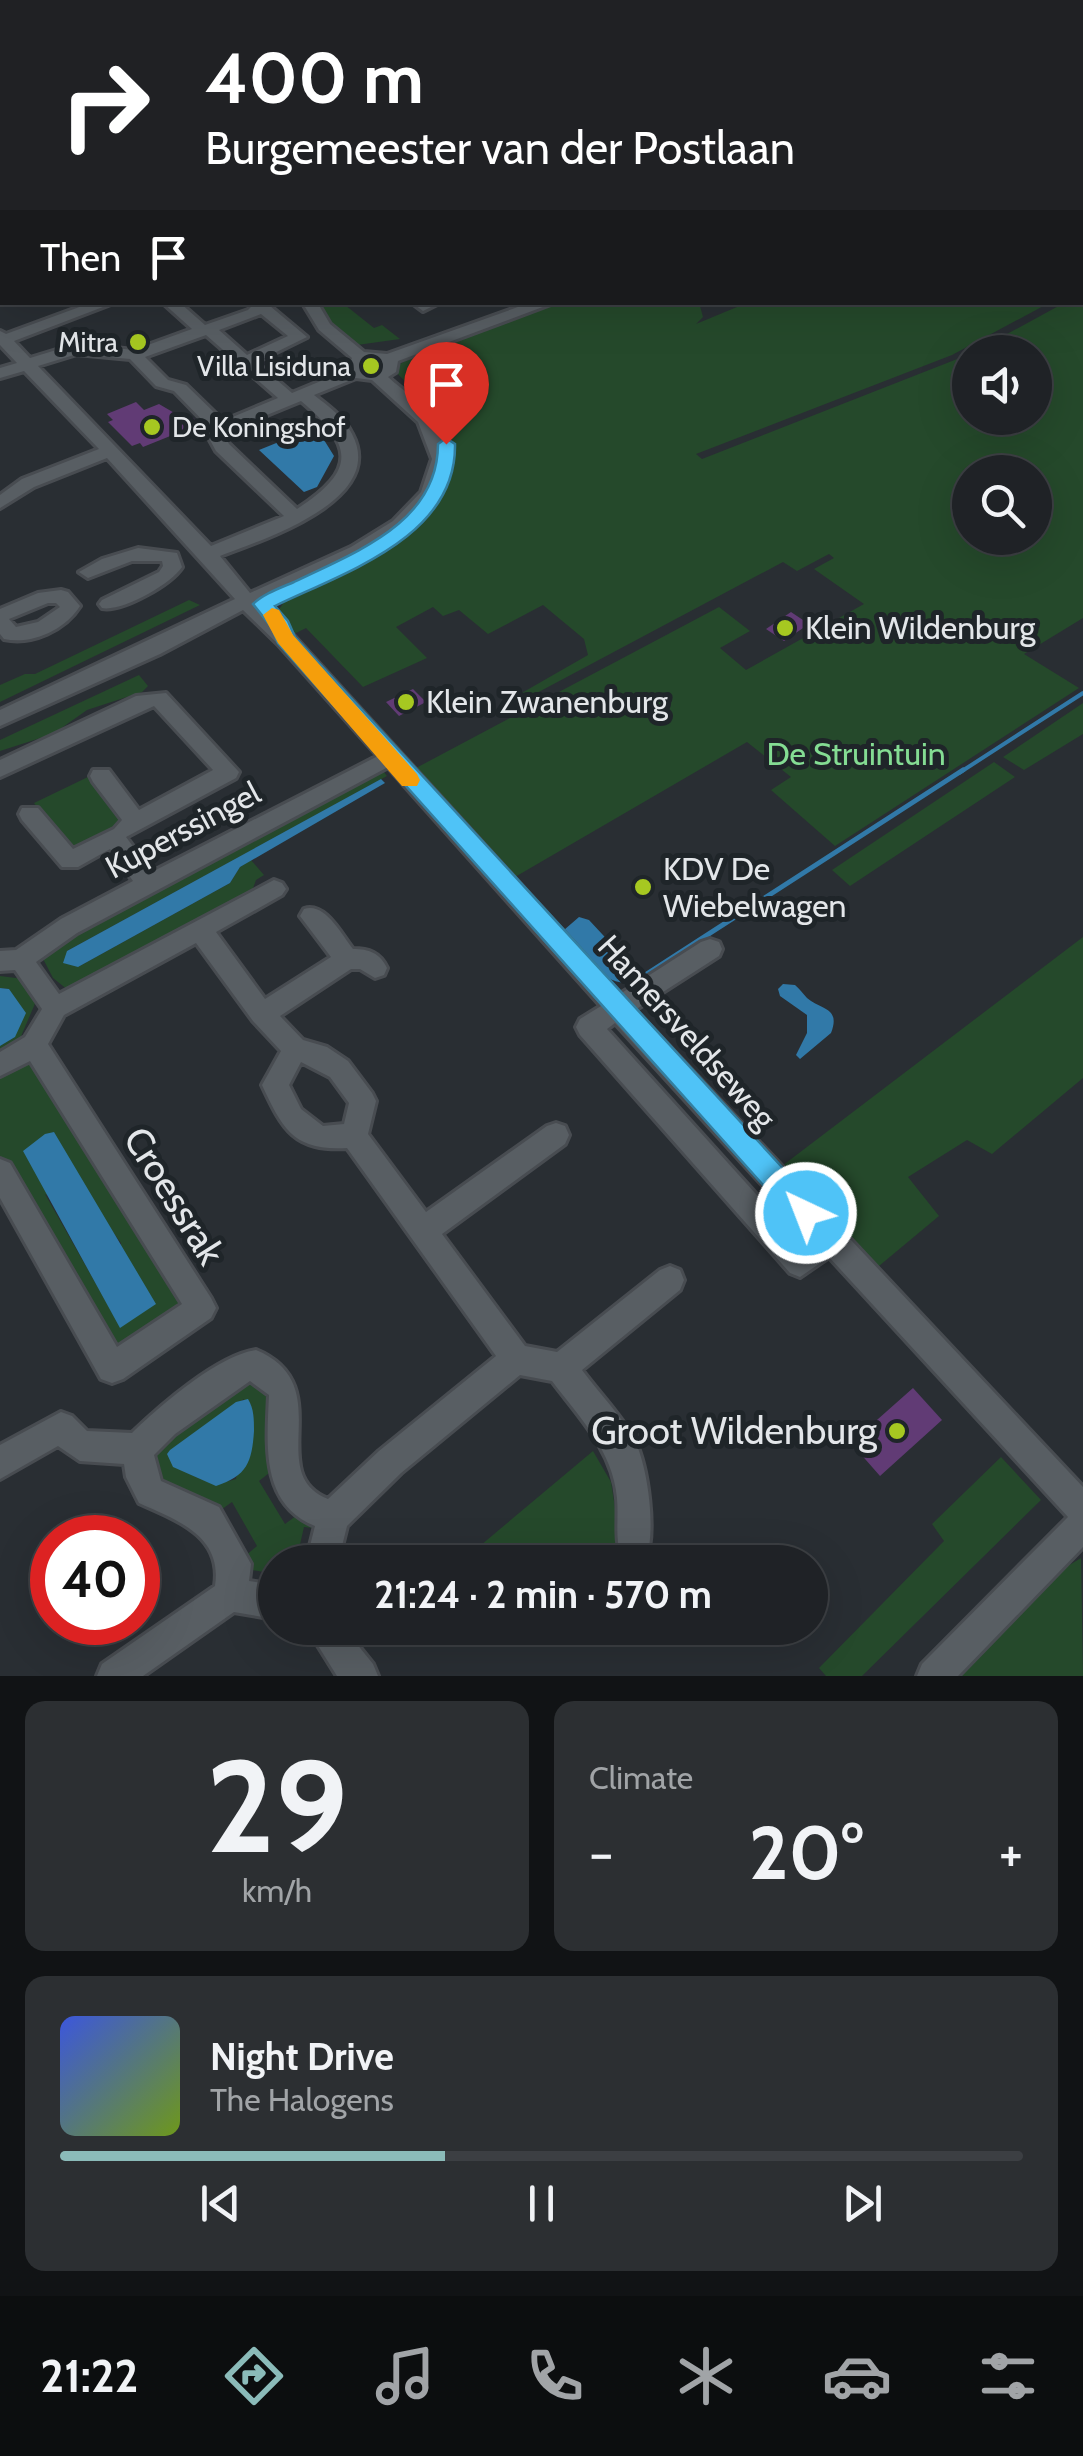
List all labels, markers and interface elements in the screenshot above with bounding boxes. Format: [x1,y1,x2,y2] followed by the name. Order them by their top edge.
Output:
[205,35,424,121] text: 400 m
[40,40,170,170] icon: right
[205,121,795,175] text: Burgemeester van der Postlaan
[141,230,196,285] icon: arrive
[40,234,121,281] text: Then
[58,325,119,359] place label: Mitra
[127,331,149,353] marker: Mitra
[952,335,1052,555] map controls
[952,335,1052,435] button: sound
[404,342,489,445] pin
[197,349,352,383] place label: Villa Lisiduna
[360,355,382,377] marker: Villa Lisiduna
[419,357,474,412] icon: arrive
[172,410,346,444] place label: De Koningshof
[141,416,163,438] marker: De Koningshof
[952,455,1052,555] button: search
[805,608,1037,647] place label: Klein Wildenburg
[774,617,796,639] marker: Klein Wildenburg
[426,682,669,721] place label: Klein Zwanenburg
[395,691,417,713] marker: Klein Zwanenburg
[766,734,946,773] park label: De Struintuin
[99,772,267,887] street label: Kuperssingel
[663,849,846,925] place label: KDV De Wiebelwagen
[632,876,654,898] marker: KDV De Wiebelwagen
[590,927,785,1137] street label: Hamersveldseweg
[114,1118,235,1273] street label: Croessrak
[754,1161,858,1265] position arrow
[591,1407,878,1454] place label: Groot Wildenburg
[886,1420,908,1442] marker: Groot Wildenburg
[30,1515,160,1645] speed limit sign: 40
[374,1571,712,1618] text: 21:24 · 2 min · 570 m
[206,1727,348,1885] text: 29
[589,1758,693,1797] text: Climate
[749,1807,863,1898] text: 20°
[589,1819,613,1886] text: −
[999,1819,1023,1886] text: +
[242,1871,312,1910] text: km/h
[210,2033,394,2080] text: Night Drive
[210,2080,394,2119] text: The Halogens
[193,2176,248,2231] icon: previous
[514,2176,569,2231] icon: pause
[835,2176,890,2231] icon: next
[219,2341,289,2411] icon: directions
[370,2341,440,2411] icon: music
[520,2341,590,2411] icon: phone
[671,2341,741,2411] icon: climate
[822,2341,892,2411] icon: car
[973,2341,1043,2411] icon: filters
[40,2349,138,2403] text: 21:22

